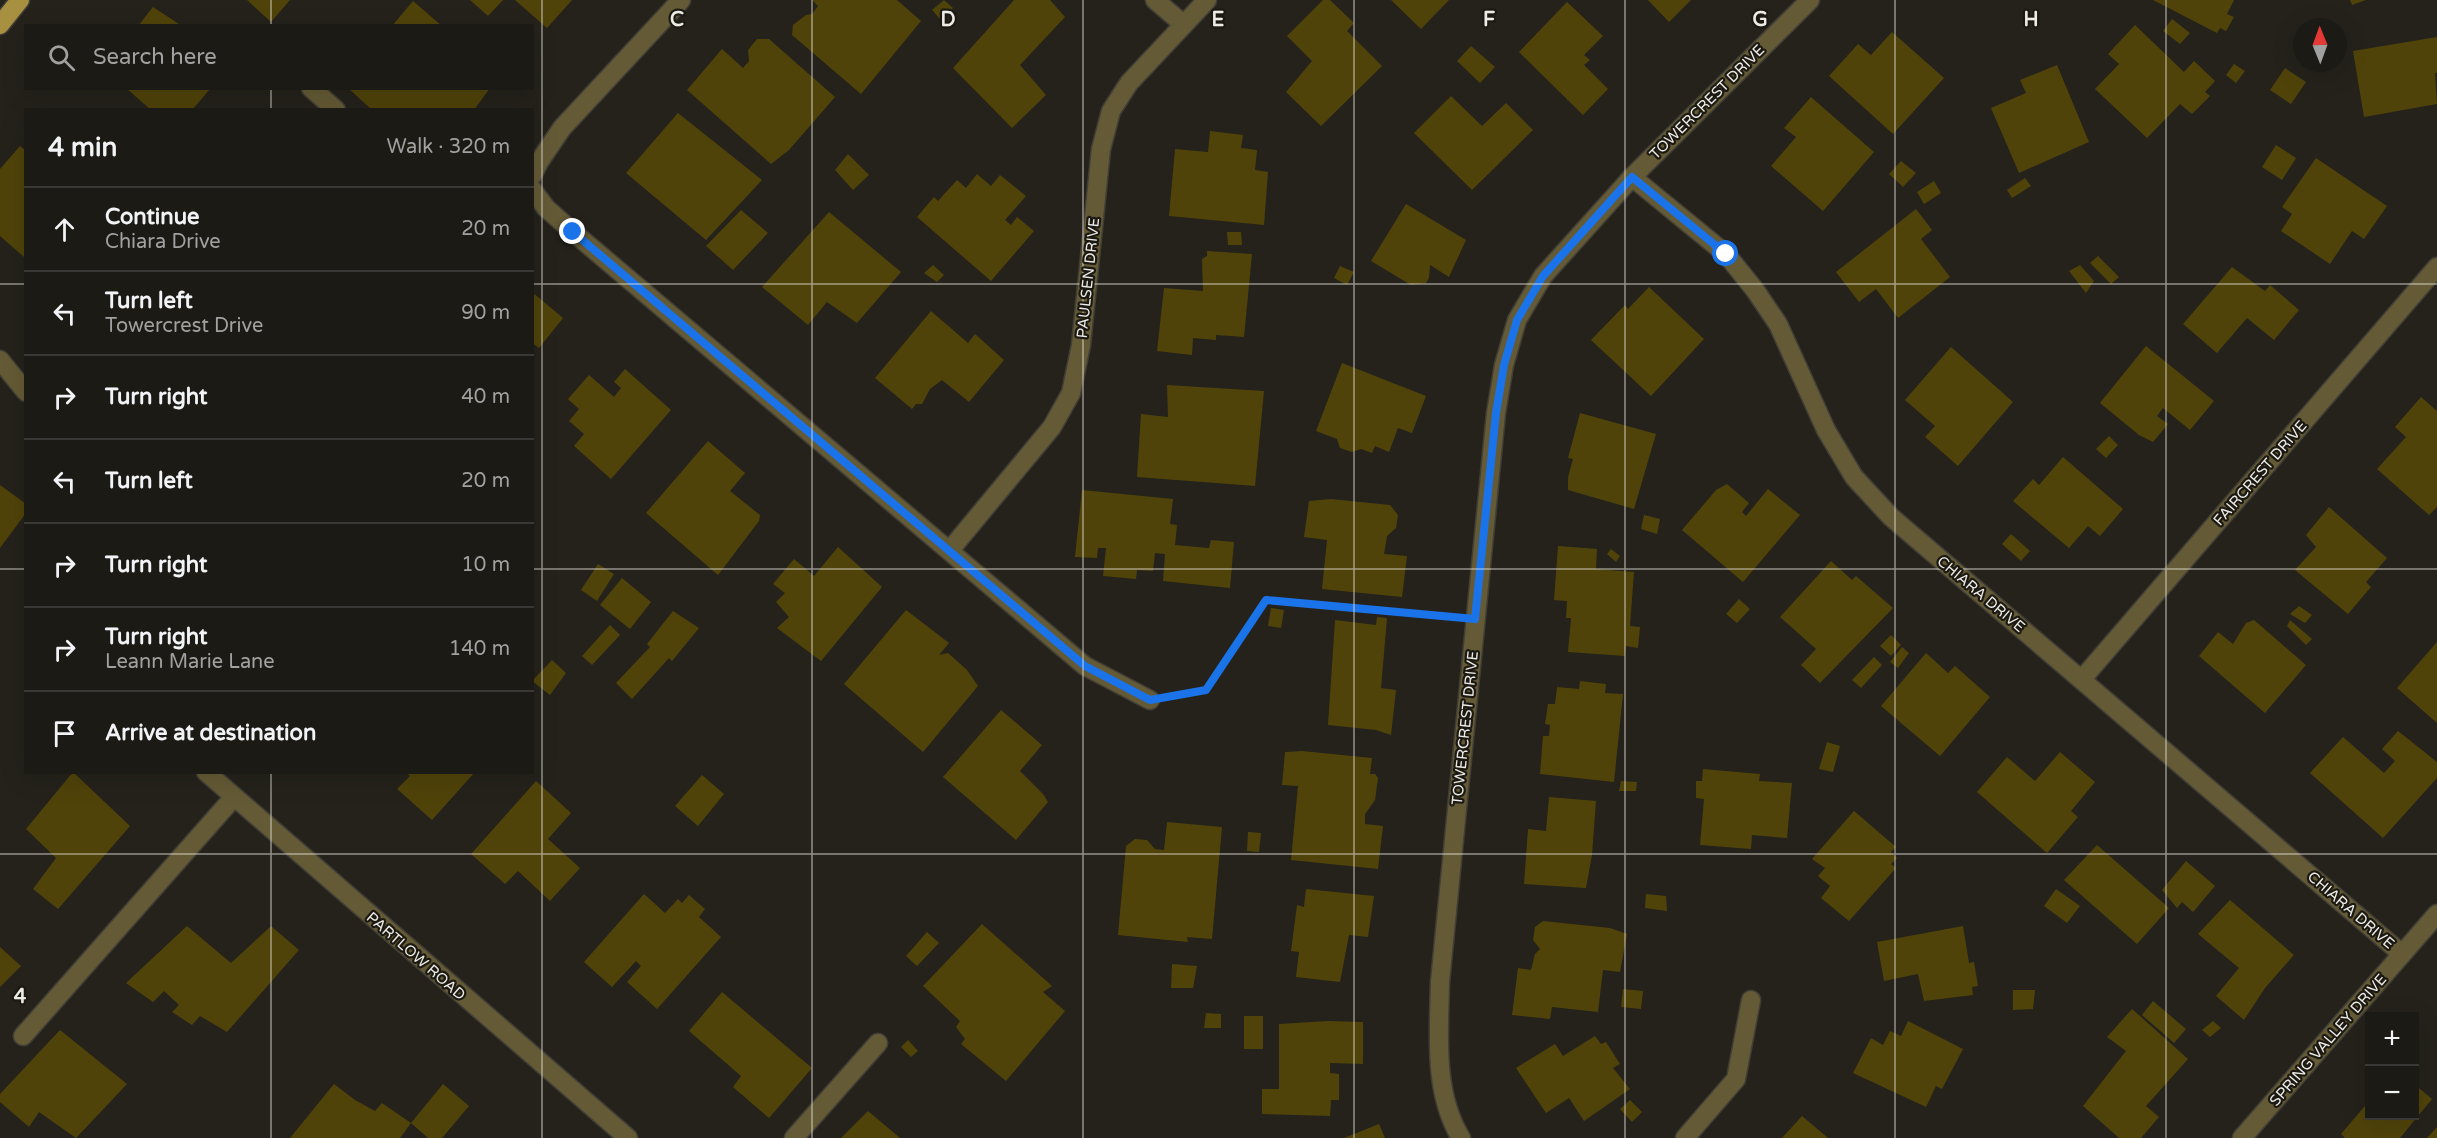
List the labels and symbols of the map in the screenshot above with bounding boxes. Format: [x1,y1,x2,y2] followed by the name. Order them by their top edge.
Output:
[670,8,684,32] text: C
[940,8,956,32] text: D
[1212,8,1225,32] text: E
[1483,8,1495,32] text: F
[1752,8,1768,32] text: G
[2023,8,2039,32] text: H
[2293,18,2347,72] north arrow
[1646,41,1768,163] street label: TOWERCREST DRIVE
[1073,217,1103,339] street label: PAULSEN DRIVE
[559,218,585,244] route end
[1712,240,1738,266] route start
[2210,417,2310,529] street label: FAIRCREST DRIVE
[1933,552,2029,636] street label: CHIARA DRIVE
[1448,650,1482,806] street label: TOWERCREST DRIVE
[2304,867,2398,953] street label: CHIARA DRIVE
[363,908,469,1004] street label: PARTLOW ROAD
[2266,970,2390,1110] street label: SPRING VALLEY DRIVE
[14,985,27,1009] text: 4

